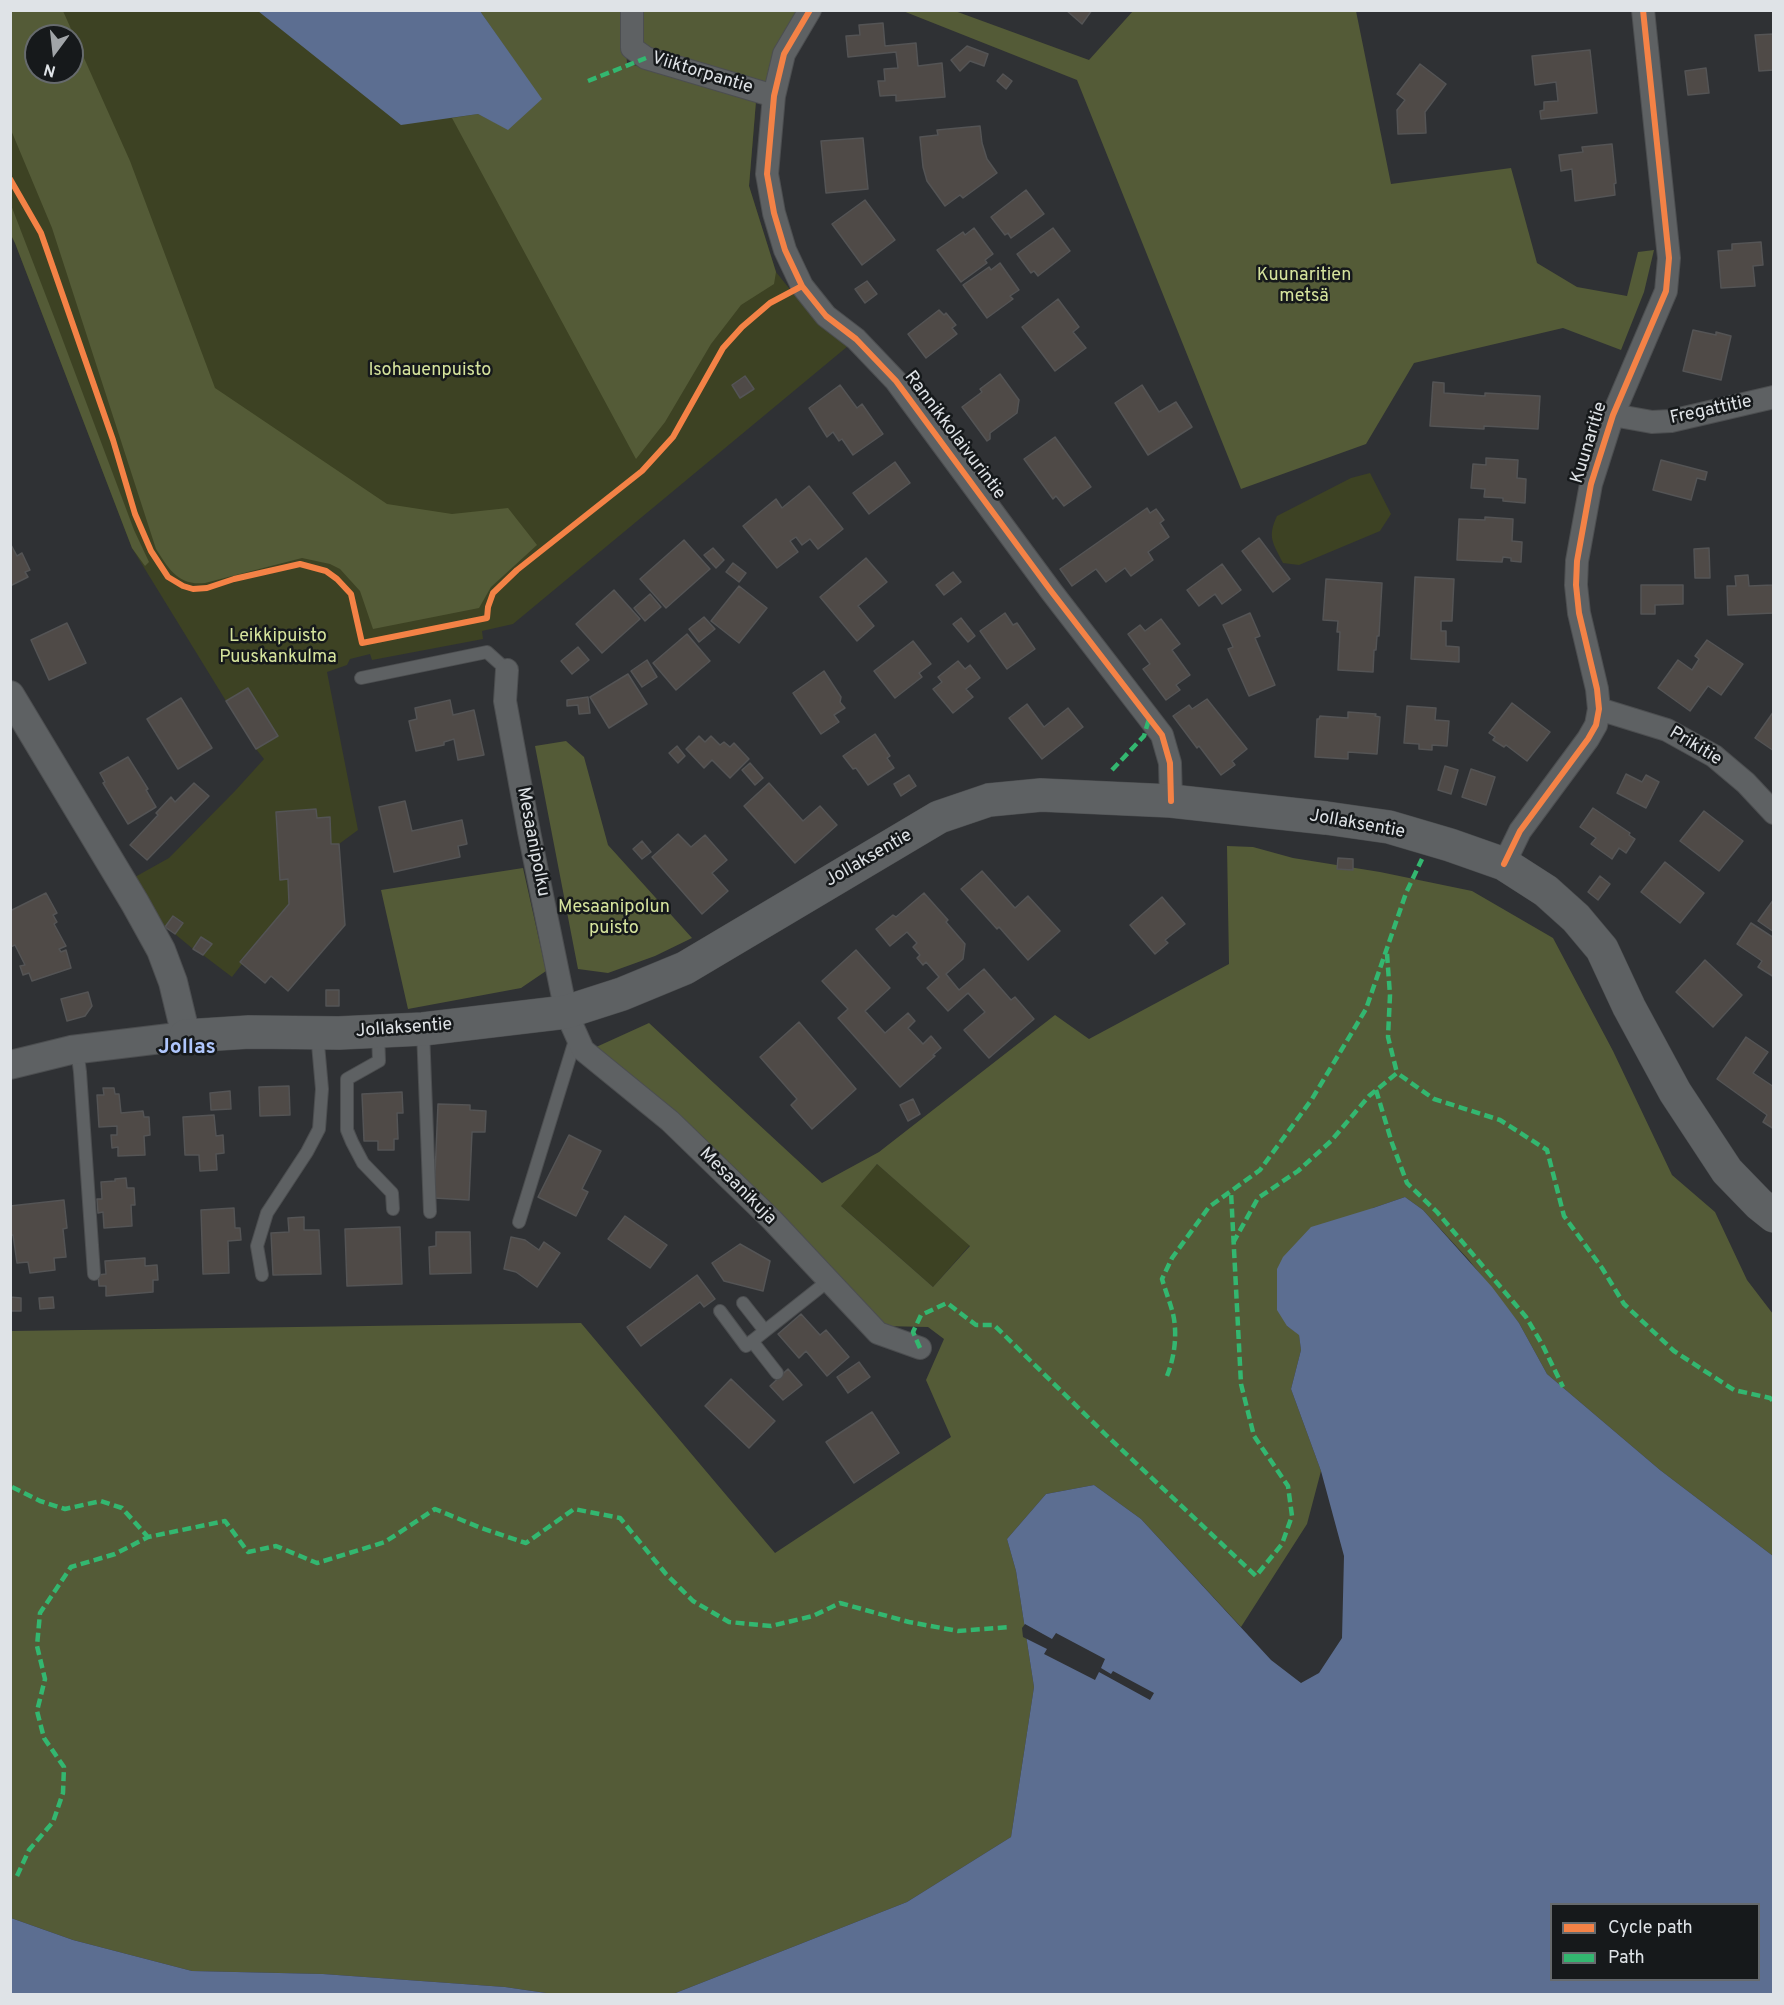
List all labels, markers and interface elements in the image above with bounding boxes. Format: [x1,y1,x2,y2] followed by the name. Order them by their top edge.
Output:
[24,24,84,84] north arrow
[649,48,755,100] street label: Viiktorpantie
[42,58,58,81] text: N
[1257,265,1351,308] park label: Kuunaritien metsä
[369,360,491,382] park label: Isohauenpuisto
[899,367,1009,505] street label: Rannikkolaivurintie
[1668,392,1754,430] street label: Fregattitie
[1567,400,1613,486] street label: Kuunaritie
[219,626,337,668] park label: Leikkipuisto Puuskankulma
[1665,723,1725,771] street label: Prikitie
[511,786,553,898] street label: Mesaanipolku
[1308,806,1406,844] street label: Jollaksentie
[822,825,916,893] street label: Jollaksentie
[558,897,670,940] park label: Mesaanipolun puisto
[355,1015,453,1043] street label: Jollaksentie
[158,1036,216,1062] district label: Jollas
[694,1144,780,1230] street label: Mesaanikuja
[1550,1903,1760,1981] legend
[1608,1917,1693,1940] text: Cycle path
[1608,1947,1645,1970] text: Path

